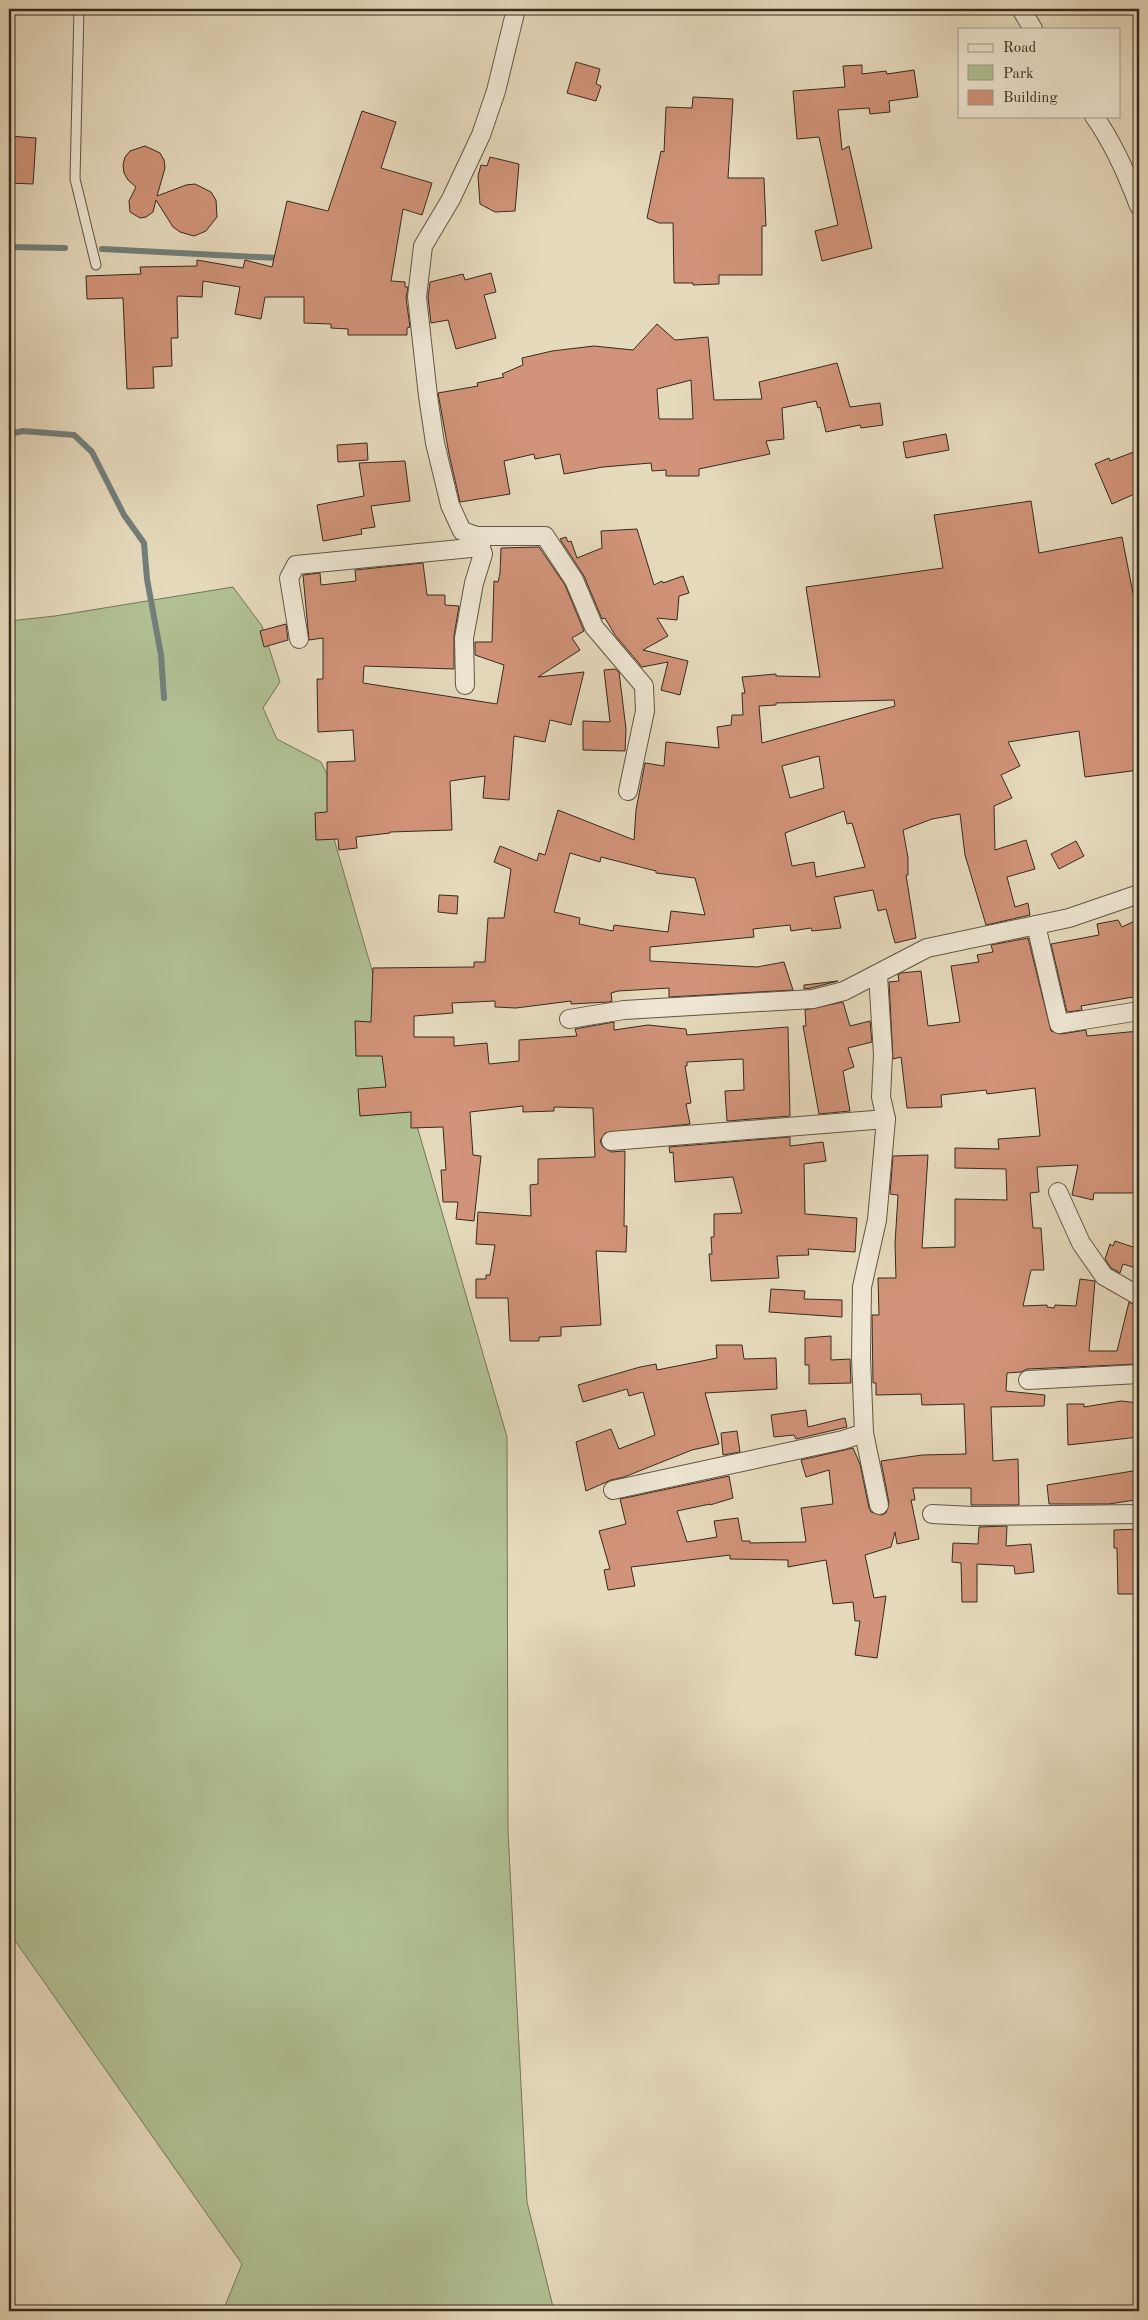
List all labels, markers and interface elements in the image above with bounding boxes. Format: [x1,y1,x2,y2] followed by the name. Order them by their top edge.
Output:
[958,28,1120,118] legend
[1003,41,1037,56] text: Road
[1003,67,1034,82] text: Park
[1003,91,1058,106] text: Building

